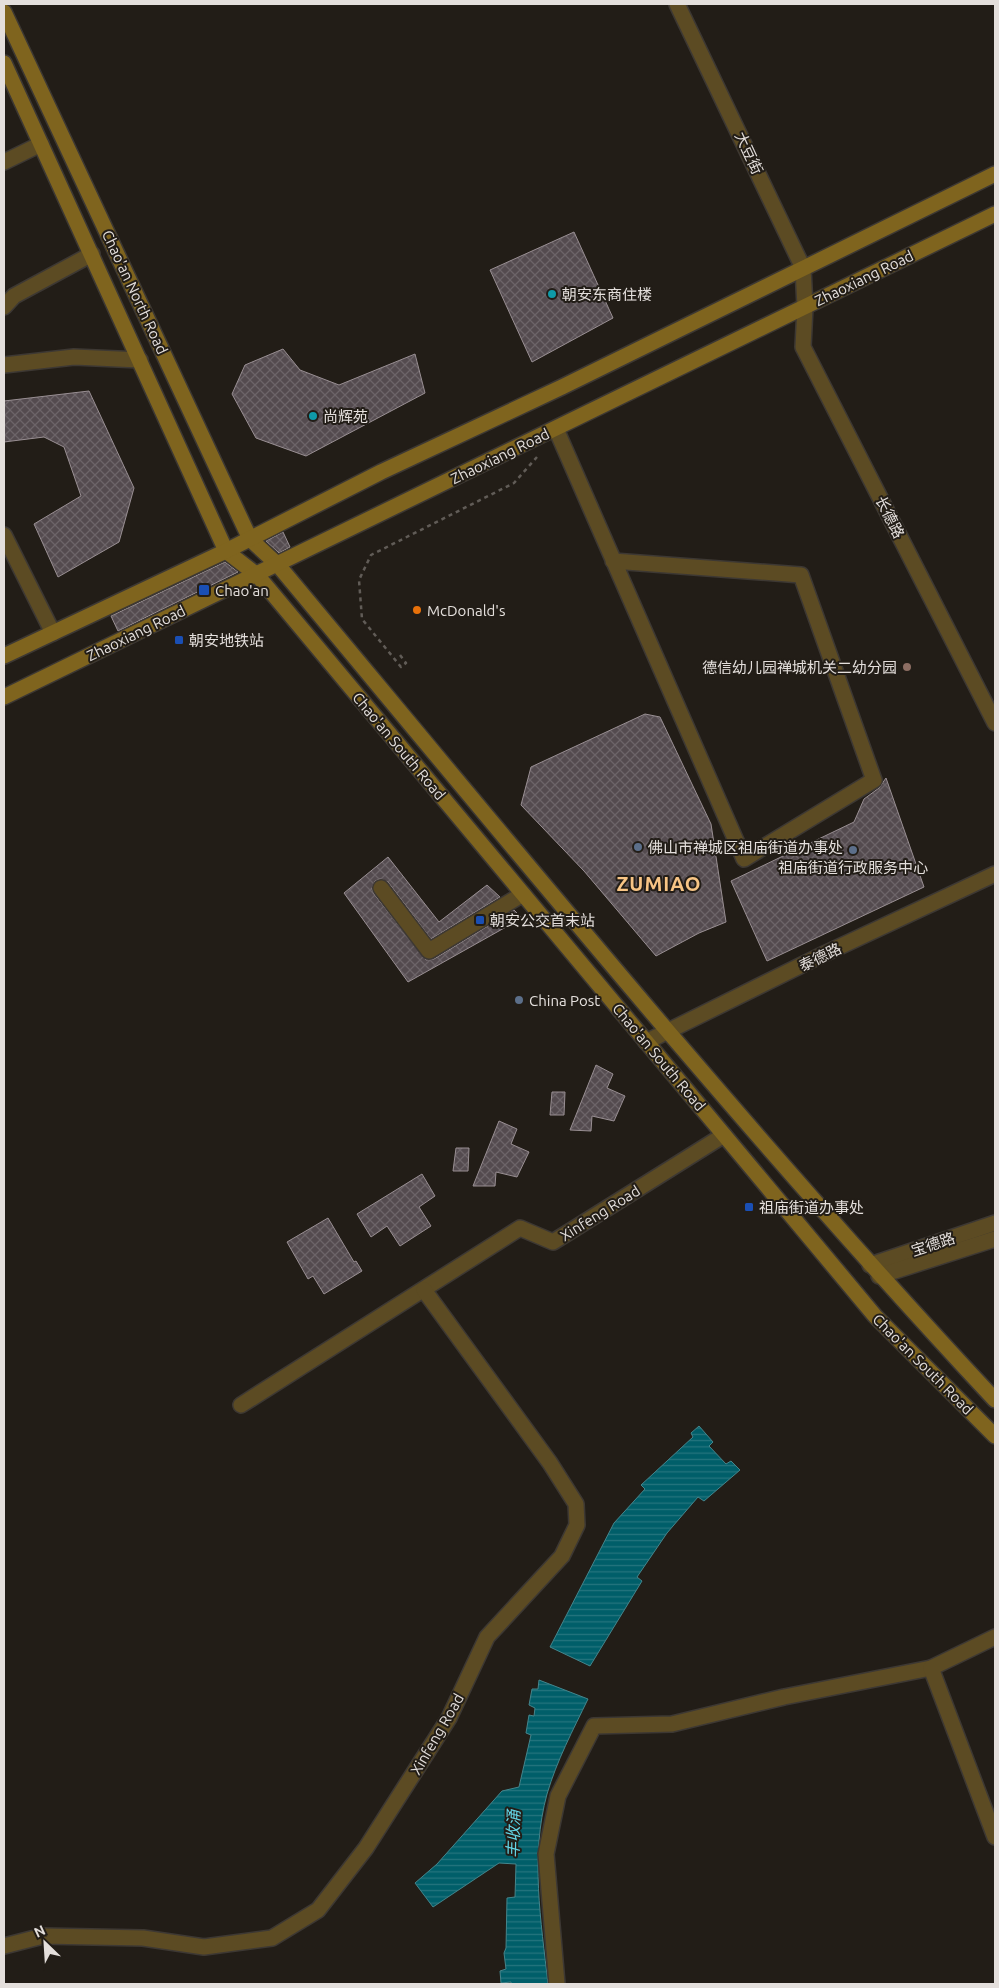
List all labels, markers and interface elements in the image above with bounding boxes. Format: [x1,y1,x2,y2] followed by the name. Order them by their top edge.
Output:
[732,129,766,177] street label: 大豆街
[99,227,171,357] street label: Chao'an North Road
[812,247,916,309] street label: Zhaoxiang Road
[562,286,652,303] place label: 朝安东商住楼
[546,288,558,300] marker: 朝安东商住楼
[323,408,368,425] place label: 尚辉苑
[307,410,319,422] marker: 尚辉苑
[448,425,552,487] street label: Zhaoxiang Road
[872,493,908,541] street label: 长德路
[215,582,269,599] place label: Chao'an
[197,583,211,597] marker: Chao'an
[84,602,188,664] street label: Zhaoxiang Road
[427,602,505,619] place label: McDonald's
[411,604,423,616] marker: McDonald's
[189,632,264,649] place label: 朝安地铁站
[173,634,185,646] marker: 朝安地铁站
[702,659,897,676] place label: 德信幼儿园禅城机关二幼分园
[901,661,913,673] marker: 德信幼儿园禅城机关二幼分园
[349,689,449,803] street label: Chao'an South Road
[648,839,843,856] place label: 佛山市禅城区祖庙街道办事处
[632,841,644,853] marker: 佛山市禅城区祖庙街道办事处
[847,844,859,856] marker: 祖庙街道行政服务中心
[778,859,928,876] place label: 祖庙街道行政服务中心
[616,872,702,895] district label: ZUMIAO
[490,912,595,929] place label: 朝安公交首末站
[474,914,486,926] marker: 朝安公交首末站
[796,939,844,975] street label: 泰德路
[529,992,600,1009] place label: China Post
[513,994,525,1006] marker: China Post
[609,1000,709,1114] street label: Chao'an South Road
[557,1182,643,1244] street label: Xinfeng Road
[759,1199,864,1216] place label: 祖庙街道办事处
[743,1201,755,1213] marker: 祖庙街道办事处
[909,1229,957,1259] street label: 宝德路
[869,1310,977,1418] street label: Chao'an South Road
[407,1690,467,1778] street label: Xinfeng Road
[504,1808,522,1858] water label: 丰收涌
[20,1918,70,1968] north arrow
[31,1922,48,1941] text: N

